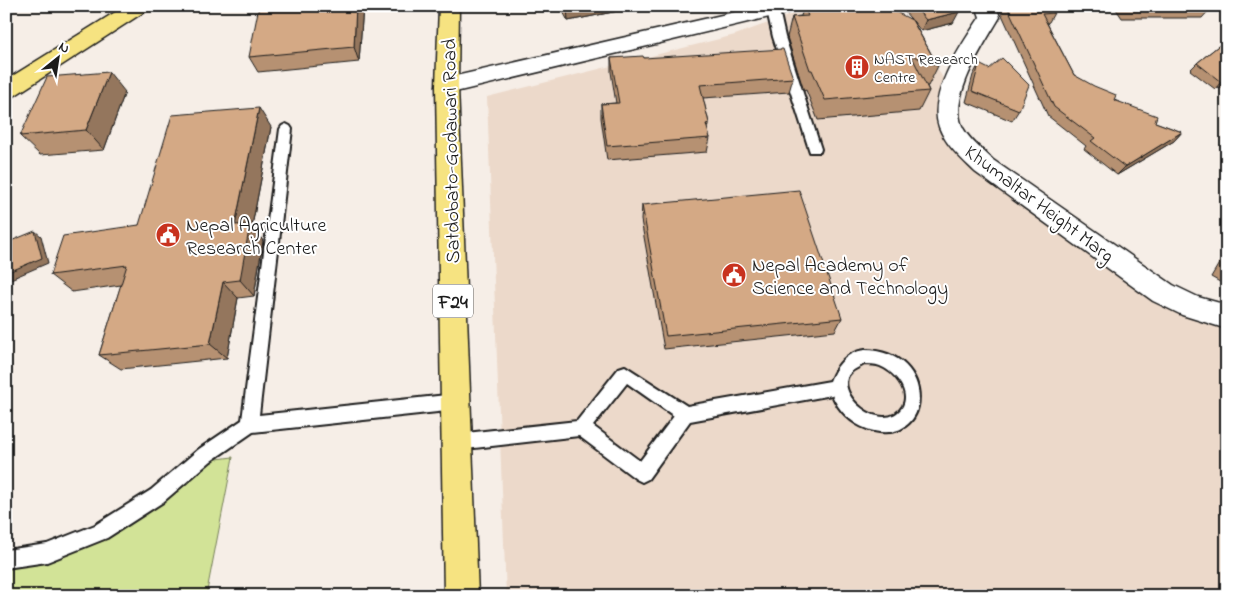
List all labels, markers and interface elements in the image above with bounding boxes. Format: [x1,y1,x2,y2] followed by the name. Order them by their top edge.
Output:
[32,32,82,82] north arrow
[54,37,73,59] text: N
[436,38,469,263] street label: Satdobato-Godawari Road
[874,48,978,90] place label: NAST Research Centre
[844,54,870,80] building icon: NAST Research Centre
[957,139,1119,272] street label: Khumaltar Height Marg
[186,212,327,264] place label: Nepal Agriculture Research Center
[155,222,181,248] public building icon: Nepal Agriculture Research Center
[752,252,948,305] place label: Nepal Academy of Science and Technology
[721,262,747,288] public building icon: Nepal Academy of Science and Technology
[433,284,473,318] road number: F24

